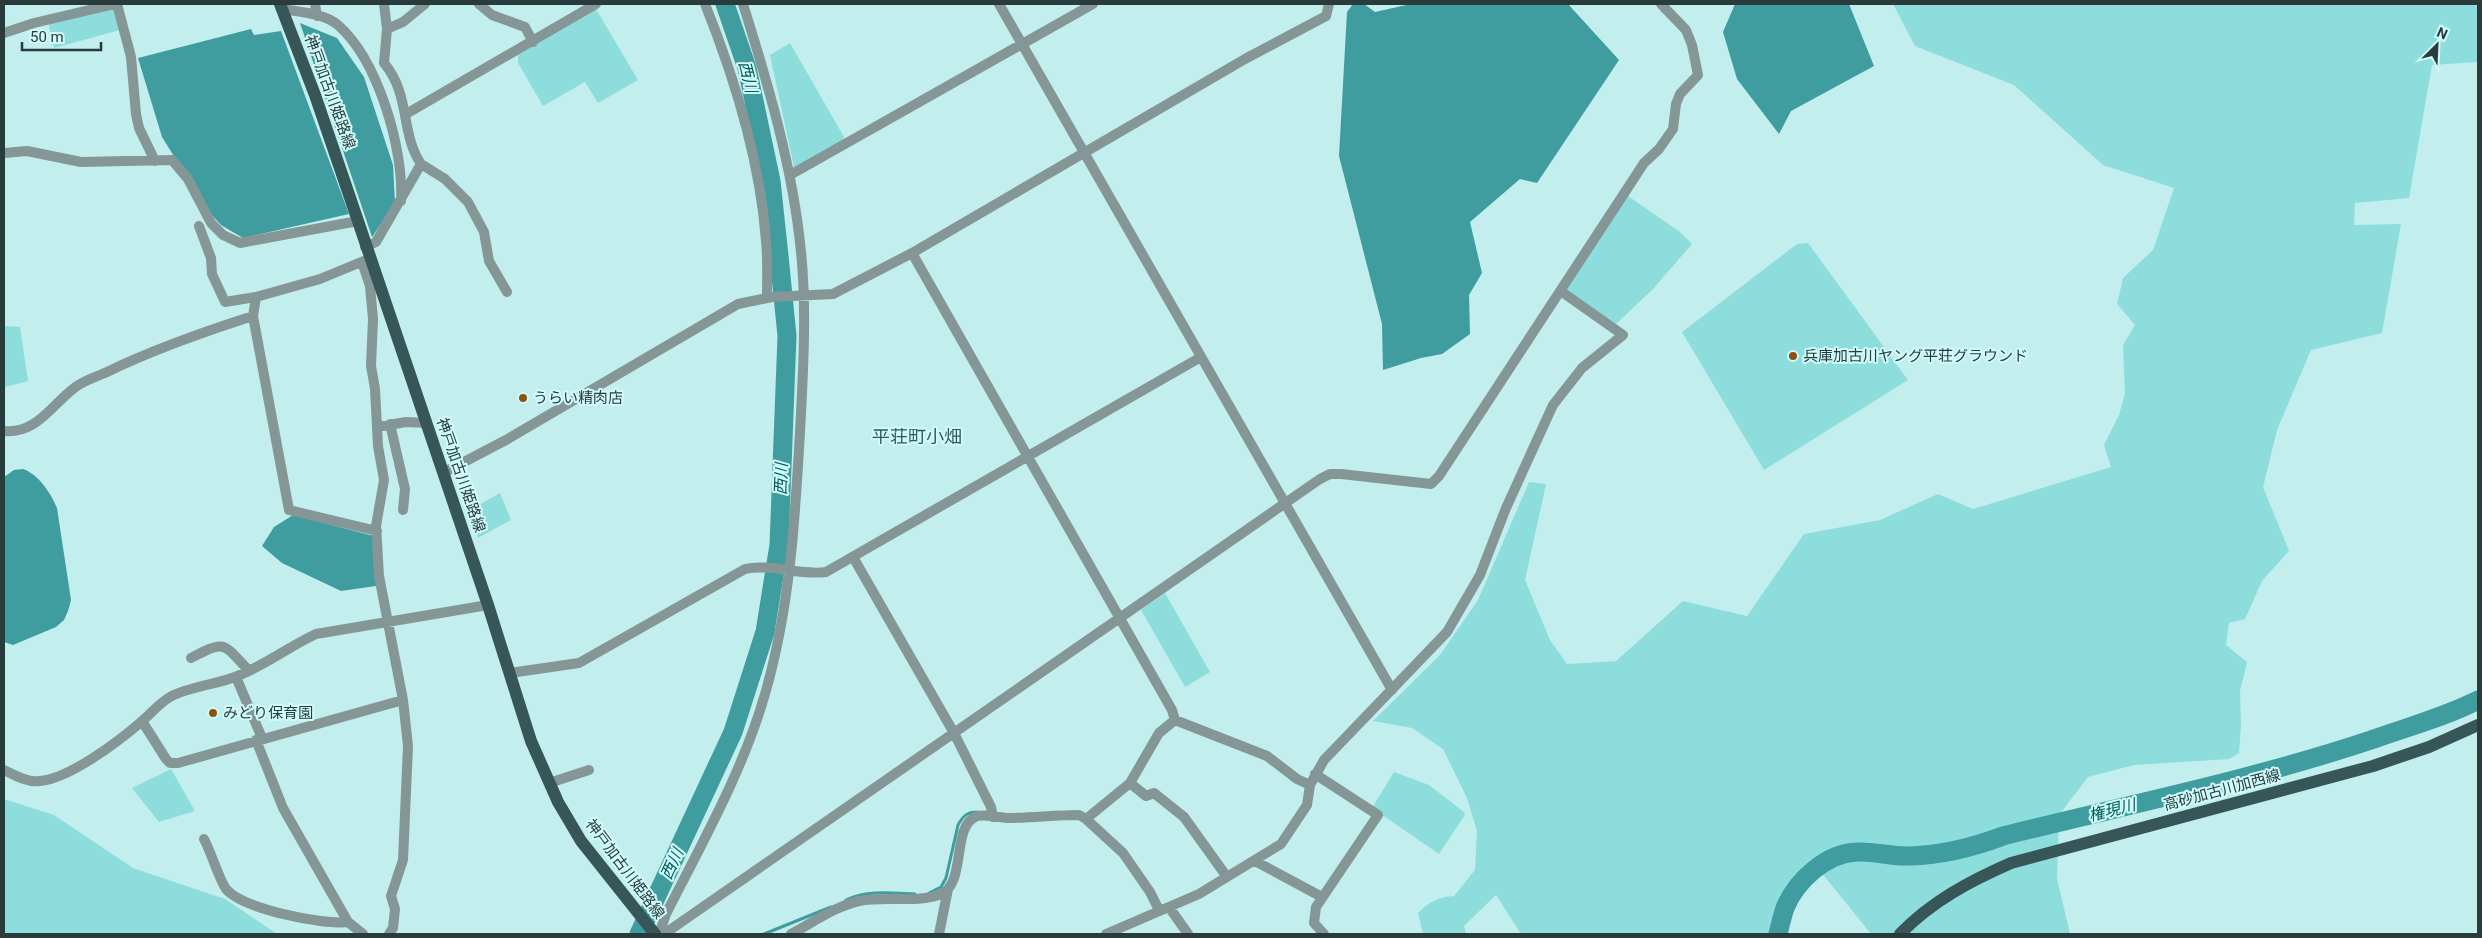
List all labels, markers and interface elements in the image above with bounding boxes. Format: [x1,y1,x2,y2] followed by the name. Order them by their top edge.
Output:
[22,20,101,52] scale bar
[2412,20,2462,70] north arrow
[2435,24,2450,42] text: N
[30,28,64,46] text: 50 m
[301,33,359,151] street label: 神戸加古川姫路線
[735,59,762,97] water label: 西川
[1803,347,2028,365] place label: 兵庫加古川ヤング平荘グラウンド
[1787,350,1799,362] marker: 兵庫加古川ヤング平荘グラウンド
[533,389,623,407] place label: うらい精肉店
[517,392,529,404] marker: うらい精肉店
[433,415,489,535] street label: 神戸加古川姫路線
[872,426,962,447] district label: 平荘町小畑
[771,461,791,495] water label: 西川
[223,704,313,722] place label: みどり保育園
[207,707,219,719] marker: みどり保育園
[2162,766,2282,814] street label: 高砂加古川加西線
[2086,794,2140,825] water label: 権現川
[582,816,668,922] street label: 神戸加古川姫路線
[657,844,688,883] water label: 西川

